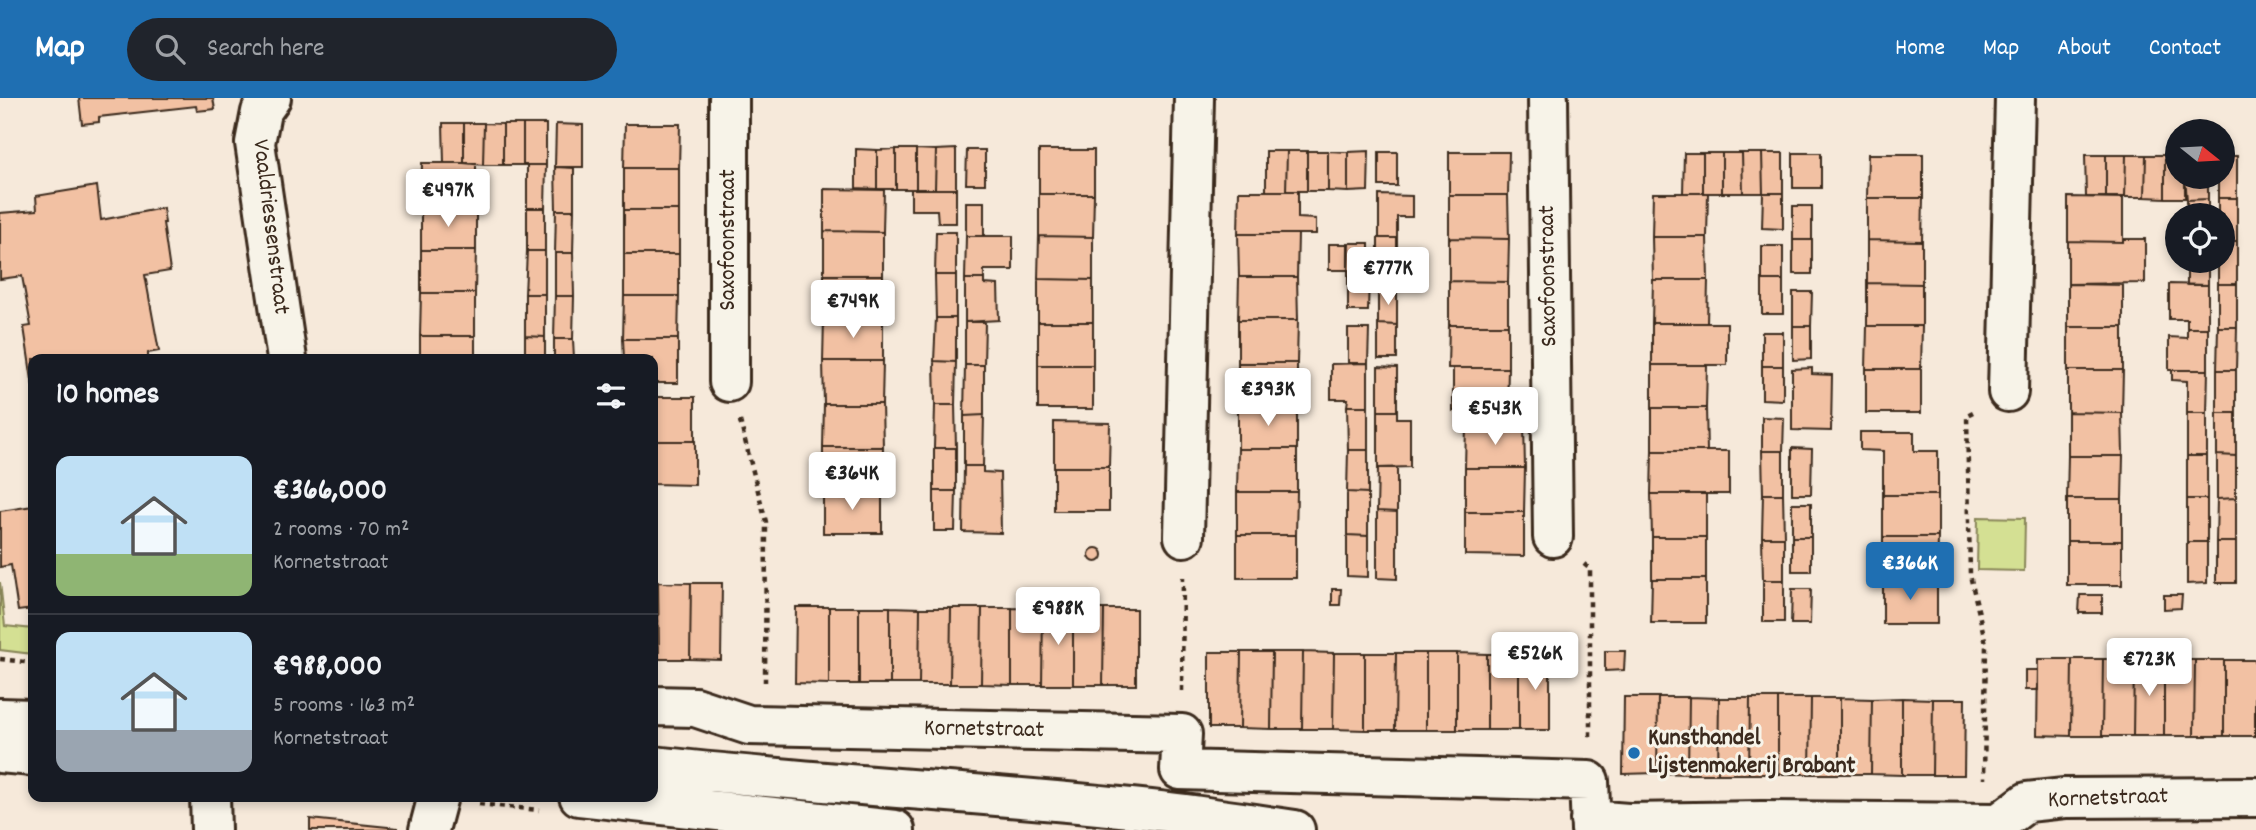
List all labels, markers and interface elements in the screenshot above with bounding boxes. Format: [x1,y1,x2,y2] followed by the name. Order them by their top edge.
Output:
[127,18,617,81] search box
[35,26,85,73] text: Map
[151,30,189,68] icon: search
[207,31,325,68] text: Search here
[1895,32,1945,66] text: Home
[1983,32,2019,66] text: Map
[2057,32,2111,66] text: About
[2149,32,2221,66] text: Contact
[2165,119,2235,189] north arrow
[2165,119,2235,273] map controls
[242,138,298,317] street label: Vaaldriessenstraat
[712,169,746,311] street label: Saxofoonstraat
[399,170,497,229] pin: €497K
[422,175,474,208] text: €497K
[2165,203,2235,273] button: locate
[1531,205,1567,347] street label: Saxofoonstraat
[1339,248,1437,307] pin: €777K
[1363,253,1413,286] text: €777K
[804,280,902,340] pin: €749K
[827,286,879,319] text: €749K
[1219,368,1317,428] pin: €393K
[1241,374,1295,407] text: €393K
[56,375,159,418] text: 10 homes
[592,377,630,415] icon: filters
[1446,388,1544,447] pin: €543K
[1468,393,1522,426] text: €543K
[803,452,901,512] pin: €364K
[825,458,879,491] text: €364K
[273,471,387,514] text: €366,000
[112,484,196,568] icon: home
[273,514,409,547] text: 2 rooms · 70 m²
[1861,542,1959,602] pin: €366K
[273,547,388,580] text: Kornetstraat
[1882,548,1938,581] text: €366K
[1009,588,1107,647] pin: €988K
[1032,593,1084,626] text: €988K
[1486,632,1584,692] pin: €526K
[1507,638,1563,671] text: €526K
[2100,638,2198,698] pin: €723K
[2123,644,2175,677] text: €723K
[273,647,382,690] text: €988,000
[112,660,196,744] icon: home
[273,690,415,723] text: 5 rooms · 163 m²
[924,712,1045,748] street label: Kornetstraat
[1648,722,1856,784] place label: Kunsthandel Lijstenmakerij Brabant
[273,723,388,756] text: Kornetstraat
[1626,745,1642,761] marker: Kunsthandel Lijstenmakerij Brabant
[2047,780,2169,818] street label: Kornetstraat

